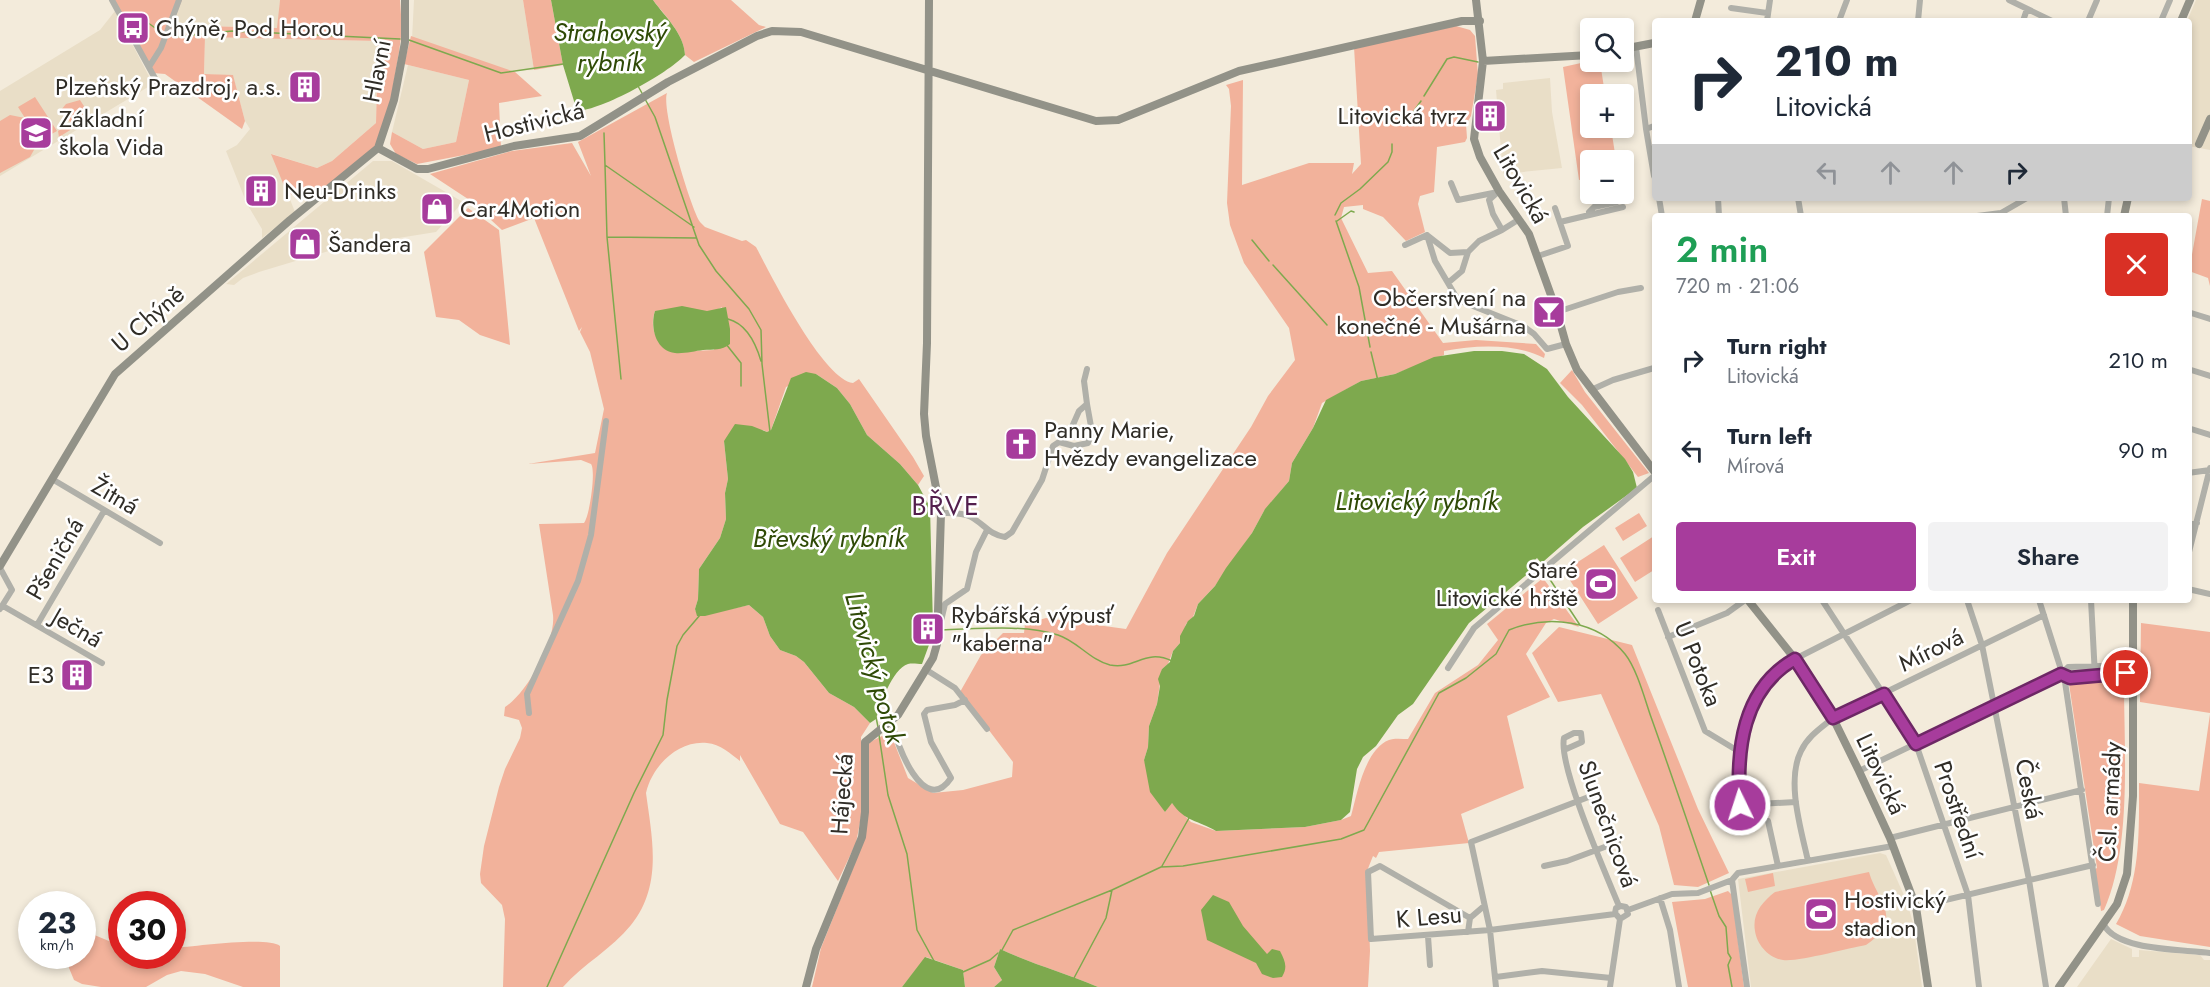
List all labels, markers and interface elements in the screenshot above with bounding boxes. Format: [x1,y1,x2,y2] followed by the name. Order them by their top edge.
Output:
[115,10,151,46] bus stop icon: Chýně, Pod Horou
[156,10,344,45] place label: Chýně, Pod Horou
[553,13,669,81] water label: Strahovský rybník
[1580,18,1634,204] map controls
[1580,18,1634,72] button: search
[1775,31,1899,92] text: 210 m
[353,36,400,105] street label: Hlavní
[1676,42,1754,120] icon: right
[55,69,282,104] place label: Plzeňský Prazdroj, a.s.
[287,69,323,105] building icon: Plzeňský Prazdroj, a.s.
[1580,84,1634,138] button: +
[1775,87,1872,126] text: Litovická
[480,92,588,151] street label: Hostivická
[1337,98,1467,133] place label: Litovická tvrz
[1472,98,1508,134] building icon: Litovická tvrz
[59,101,164,164] place label: Základní škola Vida
[18,115,54,151] school or university icon: Základní škola Vida
[1485,138,1558,230] street label: Litovická
[1580,150,1634,204] button: −
[1811,156,1844,189] icon: left
[1874,156,1907,189] icon: ahead
[1937,156,1970,189] icon: ahead
[2000,156,2033,189] icon: right
[243,173,279,209] building icon: Neu-Drinks
[284,173,396,208] place label: Neu-Drinks
[419,191,455,227] shop icon: Car4Motion
[460,191,580,226] place label: Car4Motion
[1676,223,1768,275] text: 2 min
[287,226,323,262] shop icon: Šandera
[328,226,411,261] place label: Šandera
[2105,233,2168,296] button: close
[1676,272,1799,301] text: 720 m · 21:06
[103,277,192,360] street label: U Chýně
[1336,280,1526,343] place label: Občerstvení na konečné - Mušárna
[1531,294,1567,330] bar icon: Občerstvení na konečné - Mušárna
[1727,330,1827,362] text: Turn right
[1676,344,1709,377] icon: right
[2109,344,2168,376] text: 210 m
[1727,362,1799,391] text: Litovická
[1044,412,1257,475] place label: Panny Marie, Hvězdy evangelizace
[1727,420,1812,452] text: Turn left
[1003,426,1039,462] church icon: Panny Marie, Hvězdy evangelizace
[1676,434,1709,467] icon: left
[2118,434,2168,466] text: 90 m
[1727,452,1784,481] text: Mírová
[85,468,145,523] street label: Žitná
[1335,482,1501,520] water label: Litovický rybník
[912,486,980,525] district label: BŘVE
[17,511,92,606] street label: Pšeničná
[753,519,907,557] water label: Břevský rybník
[1676,522,1916,591] button: Exit
[1928,522,2168,591] button: Share
[1436,552,1578,615] place label: Staré Litovické hřště
[1583,566,1619,602] sports icon: Staré Litovické hřště
[835,587,915,750] water label: Litovický potok
[43,597,109,656] street label: Ječná
[951,597,1114,660] place label: Rybářská výpusť "kaberna"
[910,611,946,647] building icon: Rybářská výpusť "kaberna"
[1666,616,1731,712] street label: U Potoka
[1892,619,1969,680] street label: Mírová
[2100,647,2151,698] pin
[2109,656,2142,689] icon: arrive
[28,657,54,692] place label: E3
[59,657,95,693] building icon: E3
[1847,727,1915,820] street label: Litovická
[2089,741,2130,863] street label: Čsl. armády
[821,752,862,836] street label: Hájecká
[1569,755,1648,892] street label: Slunečnicová
[1925,756,1992,864] street label: Prostřední
[2007,756,2052,822] street label: Česká
[1708,773,1772,837] position arrow
[1844,882,1946,945] place label: Hostivický stadion
[108,891,186,969] speed limit sign: 30
[1394,896,1463,937] street label: K Lesu
[1803,896,1839,932] sports icon: Hostivický stadion
[38,901,76,944] text: 23
[40,934,74,956] text: km/h

